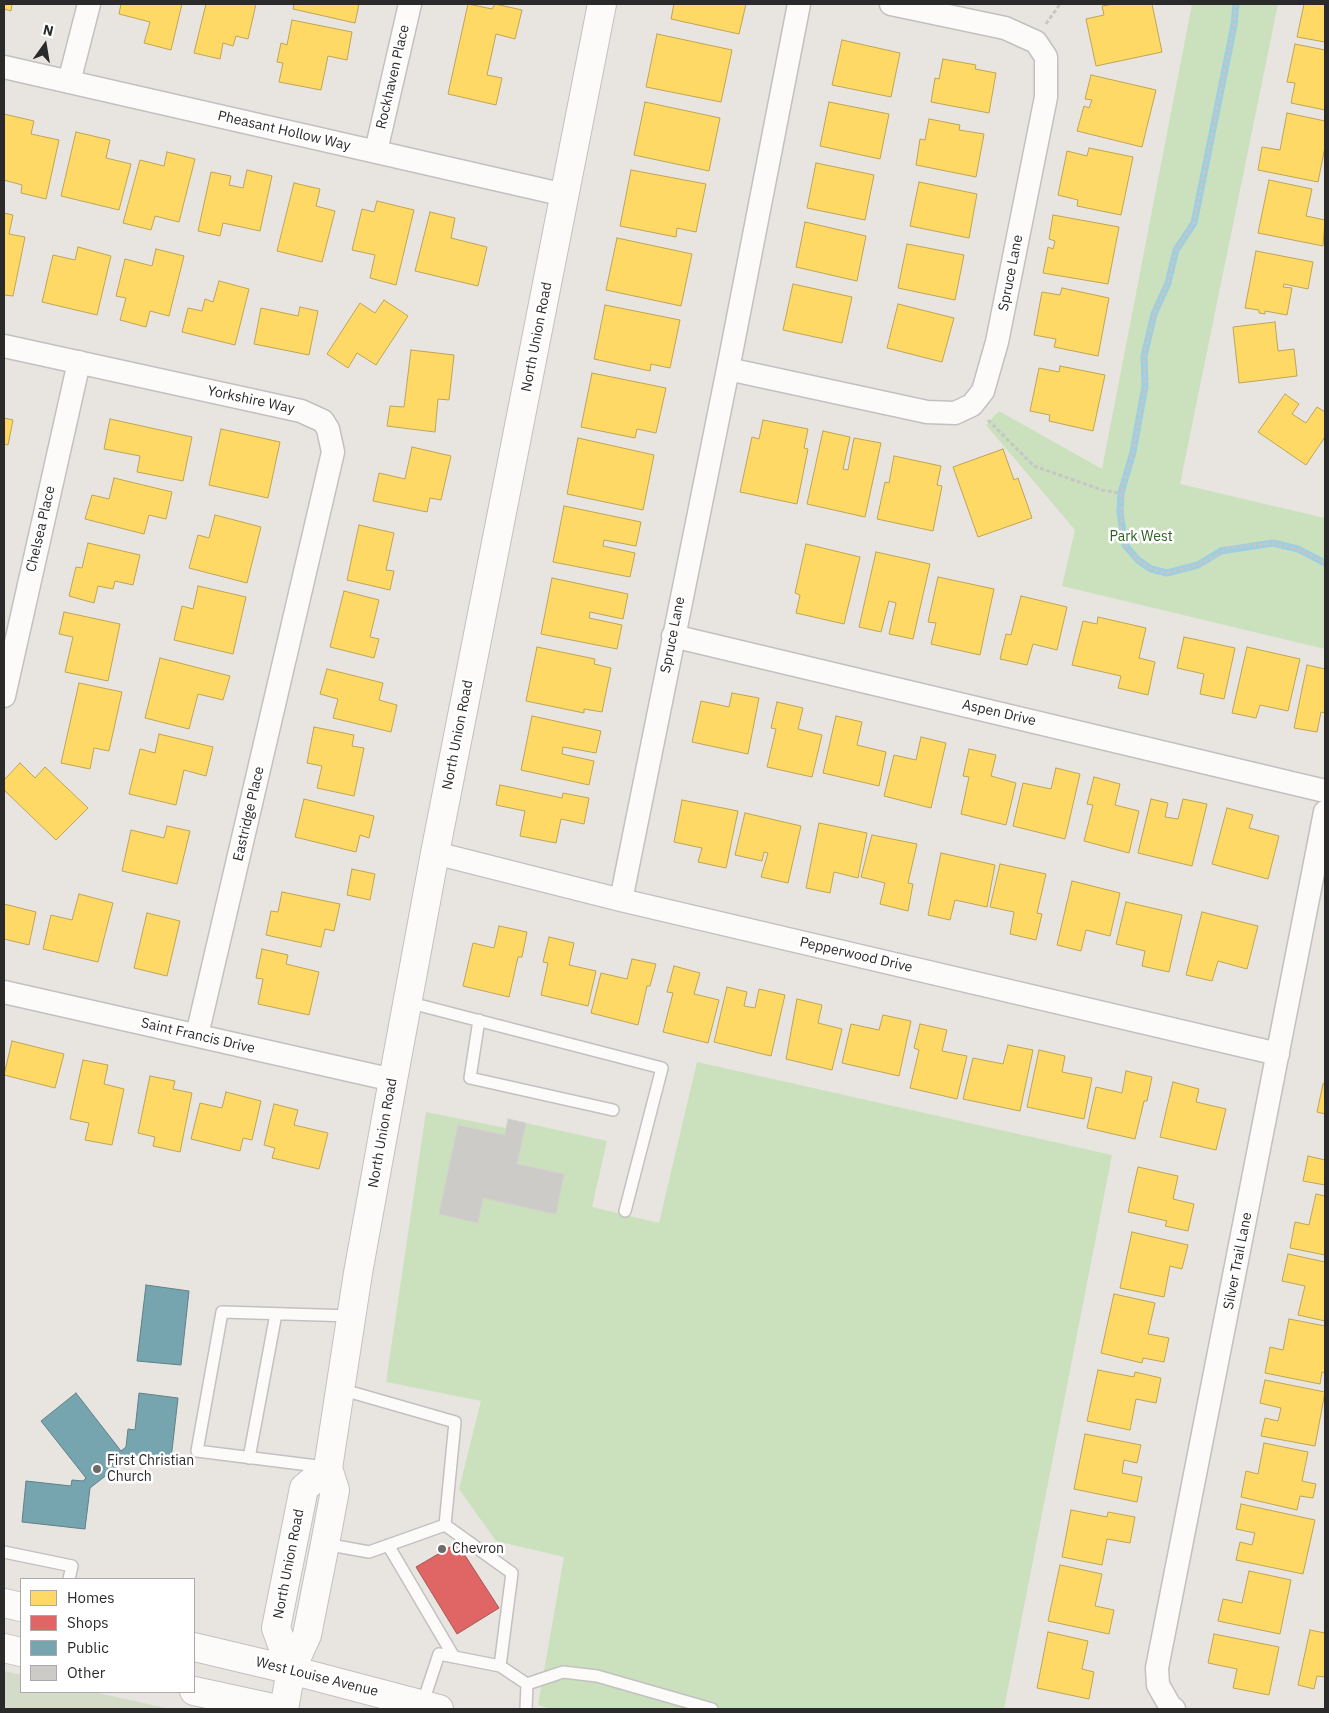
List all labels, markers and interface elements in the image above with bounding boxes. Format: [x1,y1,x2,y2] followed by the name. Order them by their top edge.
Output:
[20,20,70,70] north arrow
[41,20,55,40] text: N
[373,23,413,131] street label: Rockhaven Place
[216,108,352,154] street label: Pheasant Hollow Way
[995,233,1027,313] street label: Spruce Lane
[518,281,556,393] street label: North Union Road
[206,383,296,417] street label: Yorkshire Way
[23,484,59,574] street label: Chelsea Place
[1109,529,1173,545] park label: Park West
[657,595,689,675] street label: Spruce Lane
[439,679,477,791] street label: North Union Road
[960,696,1038,730] street label: Aspen Drive
[230,765,268,863] street label: Eastridge Place
[798,934,914,976] street label: Pepperwood Drive
[139,1015,257,1057] street label: Saint Francis Drive
[365,1077,401,1189] street label: North Union Road
[1220,1211,1256,1311] street label: Silver Trail Lane
[107,1453,194,1485] place label: First Christian Church
[91,1463,103,1475] marker: First Christian Church
[270,1508,308,1620] street label: North Union Road
[452,1541,504,1557] place label: Chevron
[436,1543,448,1555] marker: Chevron
[20,1578,195,1693] legend
[67,1588,115,1607] text: Homes
[67,1613,109,1632] text: Shops
[67,1638,109,1657] text: Public
[254,1654,380,1700] street label: West Louise Avenue
[67,1663,105,1682] text: Other

